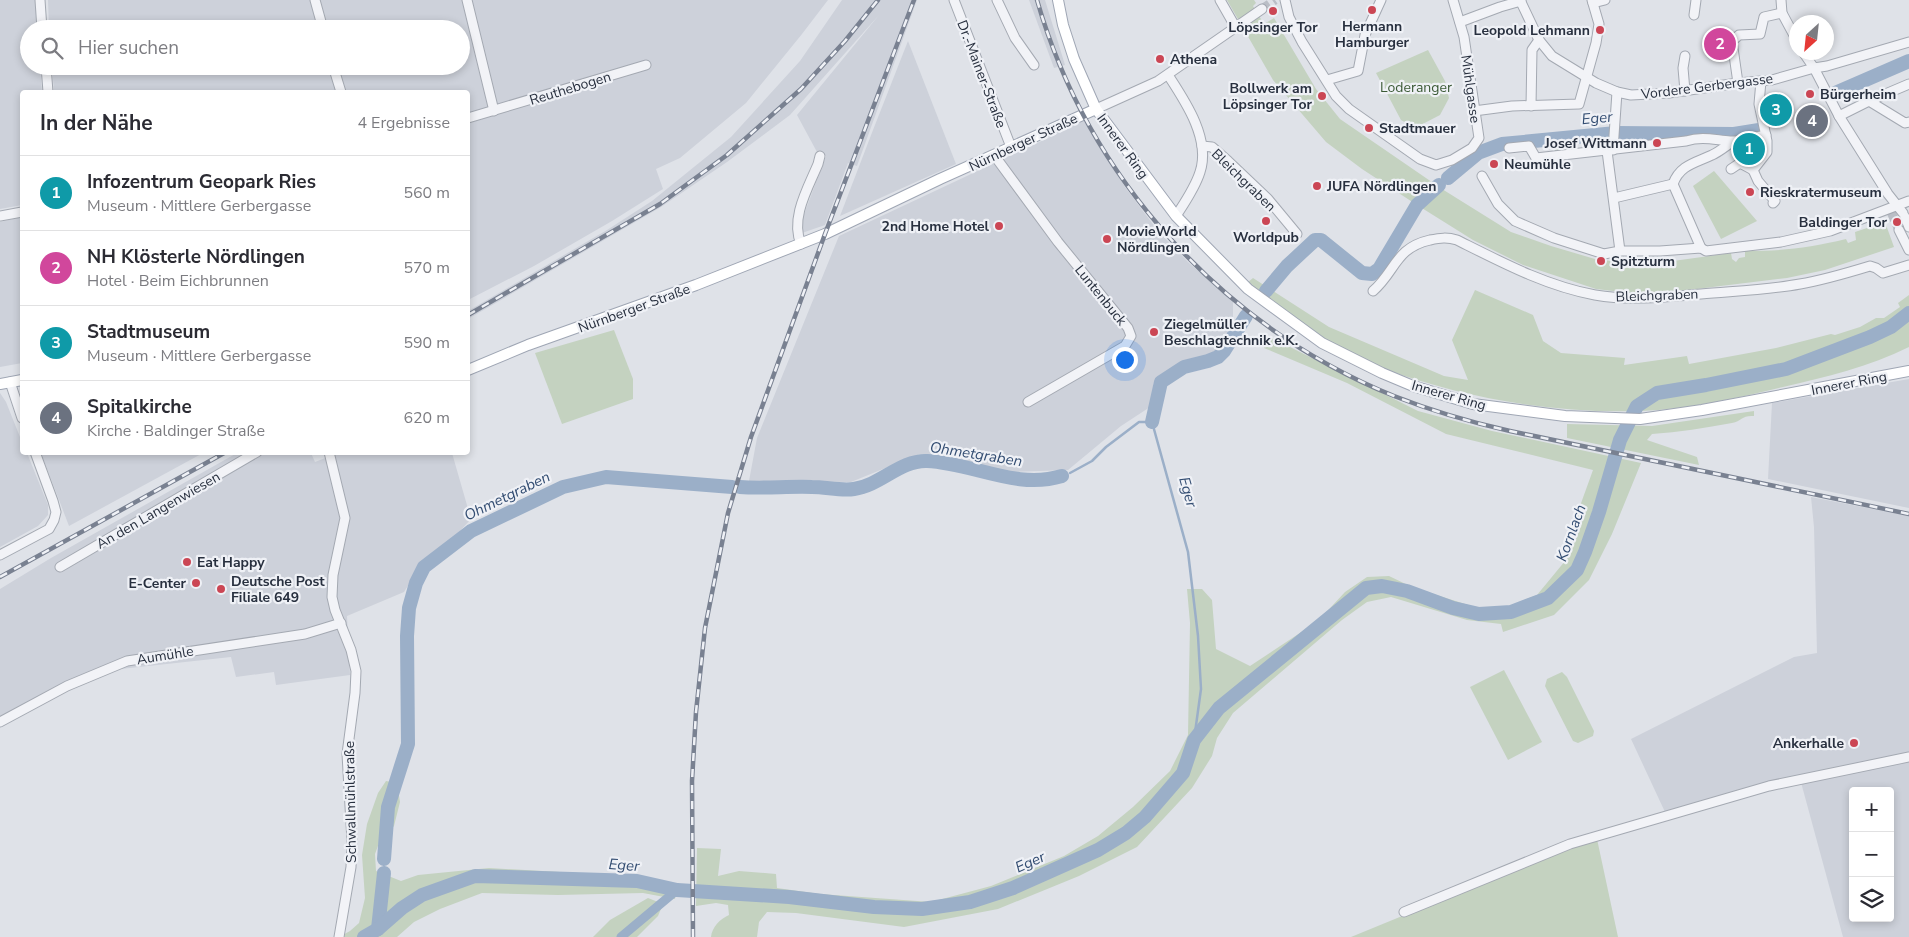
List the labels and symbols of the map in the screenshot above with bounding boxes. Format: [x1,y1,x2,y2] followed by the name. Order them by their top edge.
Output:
[1366,4,1378,16] marker: Hermann Hamburger
[1267,5,1279,17] marker: Löpsinger Tor
[1789,15,1834,60] north arrow
[1335,17,1410,52] place label: Hermann Hamburger
[952,18,1011,131] street label: Dr.-Mainer-Straße
[1228,18,1318,37] place label: Löpsinger Tor
[1474,21,1590,40] place label: Leopold Lehmann
[1594,24,1606,36] marker: Leopold Lehmann
[1704,25,1736,63] pin: 2
[1170,50,1217,69] place label: Athena
[1154,53,1166,65] marker: Athena
[1456,54,1485,124] street label: Mühlgasse
[527,67,613,110] street label: Reuthebogen
[1639,69,1774,104] street label: Vordere Gerbergasse
[1380,78,1452,97] park label: Loderanger
[1223,79,1313,114] place label: Bollwerk am Löpsinger Tor
[1820,85,1896,104] place label: Bürgerheim
[1804,88,1816,100] marker: Bürgerheim
[1316,90,1328,102] marker: Bollwerk am Löpsinger Tor
[1760,91,1792,129] pin: 3
[1796,102,1828,140] pin: 4
[1581,107,1614,129] water label: Eger
[966,109,1081,176] street label: Nürnberger Straße
[1092,110,1153,183] street label: Innerer Ring
[1379,119,1456,138] place label: Stadtmauer
[1363,122,1375,134] marker: Stadtmauer
[1733,130,1765,168] pin: 1
[1544,134,1647,153] place label: Josef Wittmann
[1651,137,1663,149] marker: Josef Wittmann
[1207,145,1280,216] street label: Bleichgraben
[1504,155,1571,174] place label: Neumühle
[1488,158,1500,170] marker: Neumühle
[1326,177,1436,196] place label: JUFA Nördlingen
[1311,180,1323,192] marker: JUFA Nördlingen
[1760,183,1882,202] place label: Rieskratermuseum
[1744,186,1756,198] marker: Rieskratermuseum
[1799,213,1888,232] place label: Baldinger Tor
[1260,215,1272,227] marker: Worldpub
[1891,216,1903,228] marker: Baldinger Tor
[882,217,990,236] place label: 2nd Home Hotel
[993,220,1005,232] marker: 2nd Home Hotel
[1117,222,1197,257] place label: MovieWorld Nördlingen
[1233,228,1299,247] place label: Worldpub
[1101,233,1113,245] marker: MovieWorld Nördlingen
[1611,252,1675,271] place label: Spitzturm
[1595,255,1607,267] marker: Spitzturm
[1070,261,1132,330] street label: Luntenbuck
[576,279,693,338] street label: Nürnberger Straße
[1615,285,1699,306] street label: Bleichgraben
[1164,315,1298,350] place label: Ziegelmüller Beschlagtechnik e.K.
[1148,326,1160,338] marker: Ziegelmüller Beschlagtechnik e.K.
[1112,347,1138,373] your location
[1810,367,1889,400] street label: Innerer Ring
[1409,376,1488,415] street label: Innerer Ring
[928,437,1024,471] water label: Ohmetgraben
[93,467,224,554] street label: An den Langenwiesen
[461,467,553,525] water label: Ohmetgraben
[1174,474,1202,510] water label: Eger
[1551,502,1591,564] water label: Kornlach
[197,553,265,572] place label: Eat Happy
[181,556,193,568] marker: Eat Happy
[231,572,325,607] place label: Deutsche Post Filiale 649
[128,574,187,593] place label: E-Center
[190,577,202,589] marker: E-Center
[215,583,227,595] marker: Deutsche Post Filiale 649
[135,642,195,669] street label: Aumühle
[1773,734,1844,753] place label: Ankerhalle
[1848,737,1860,749] marker: Ankerhalle
[340,741,361,863] street label: Schwallmühlstraße
[1012,846,1049,877] water label: Eger
[608,854,641,876] water label: Eger

